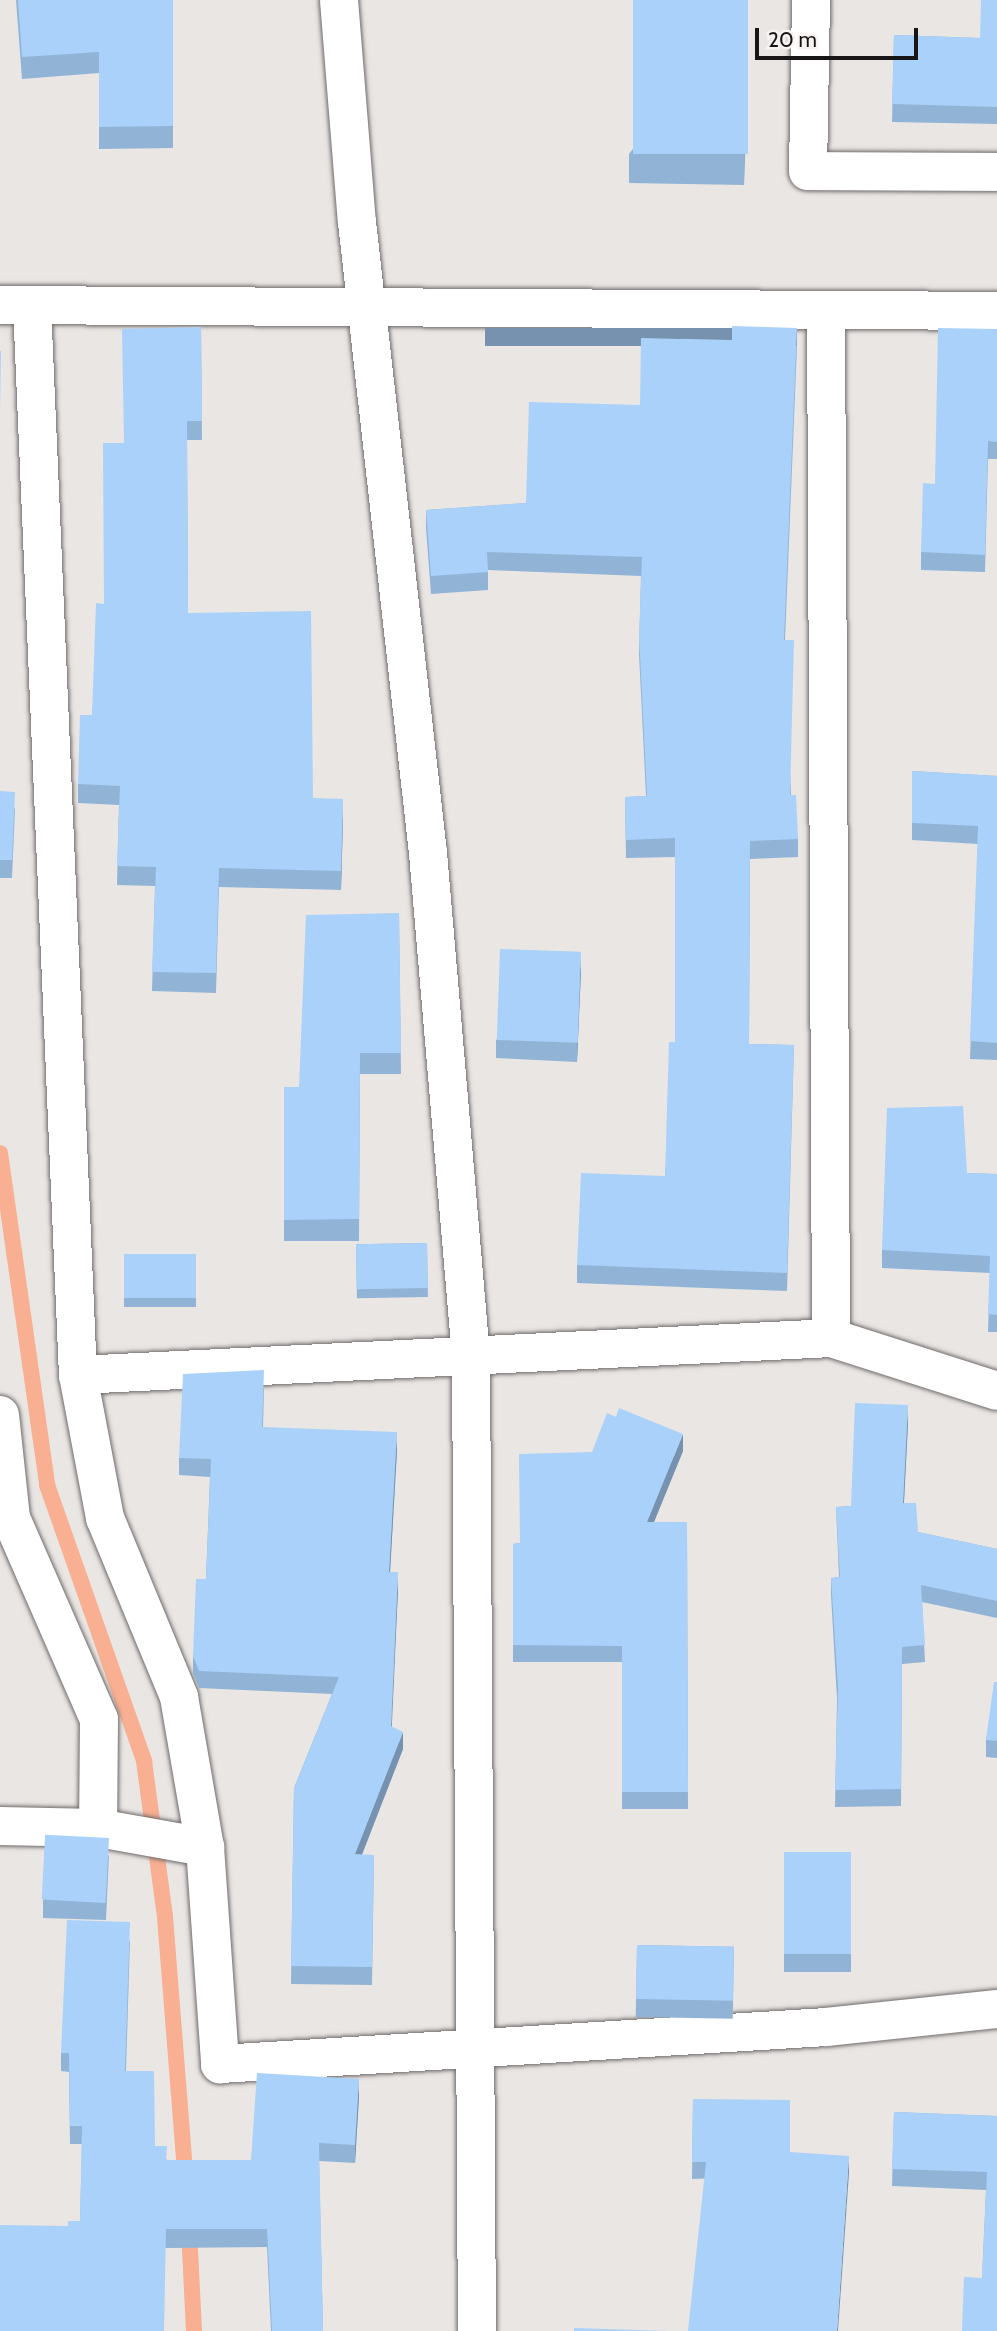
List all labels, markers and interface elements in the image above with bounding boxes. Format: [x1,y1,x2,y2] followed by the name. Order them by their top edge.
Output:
[759,14,922,58] scale bar
[768,27,817,52] text: 20 m

